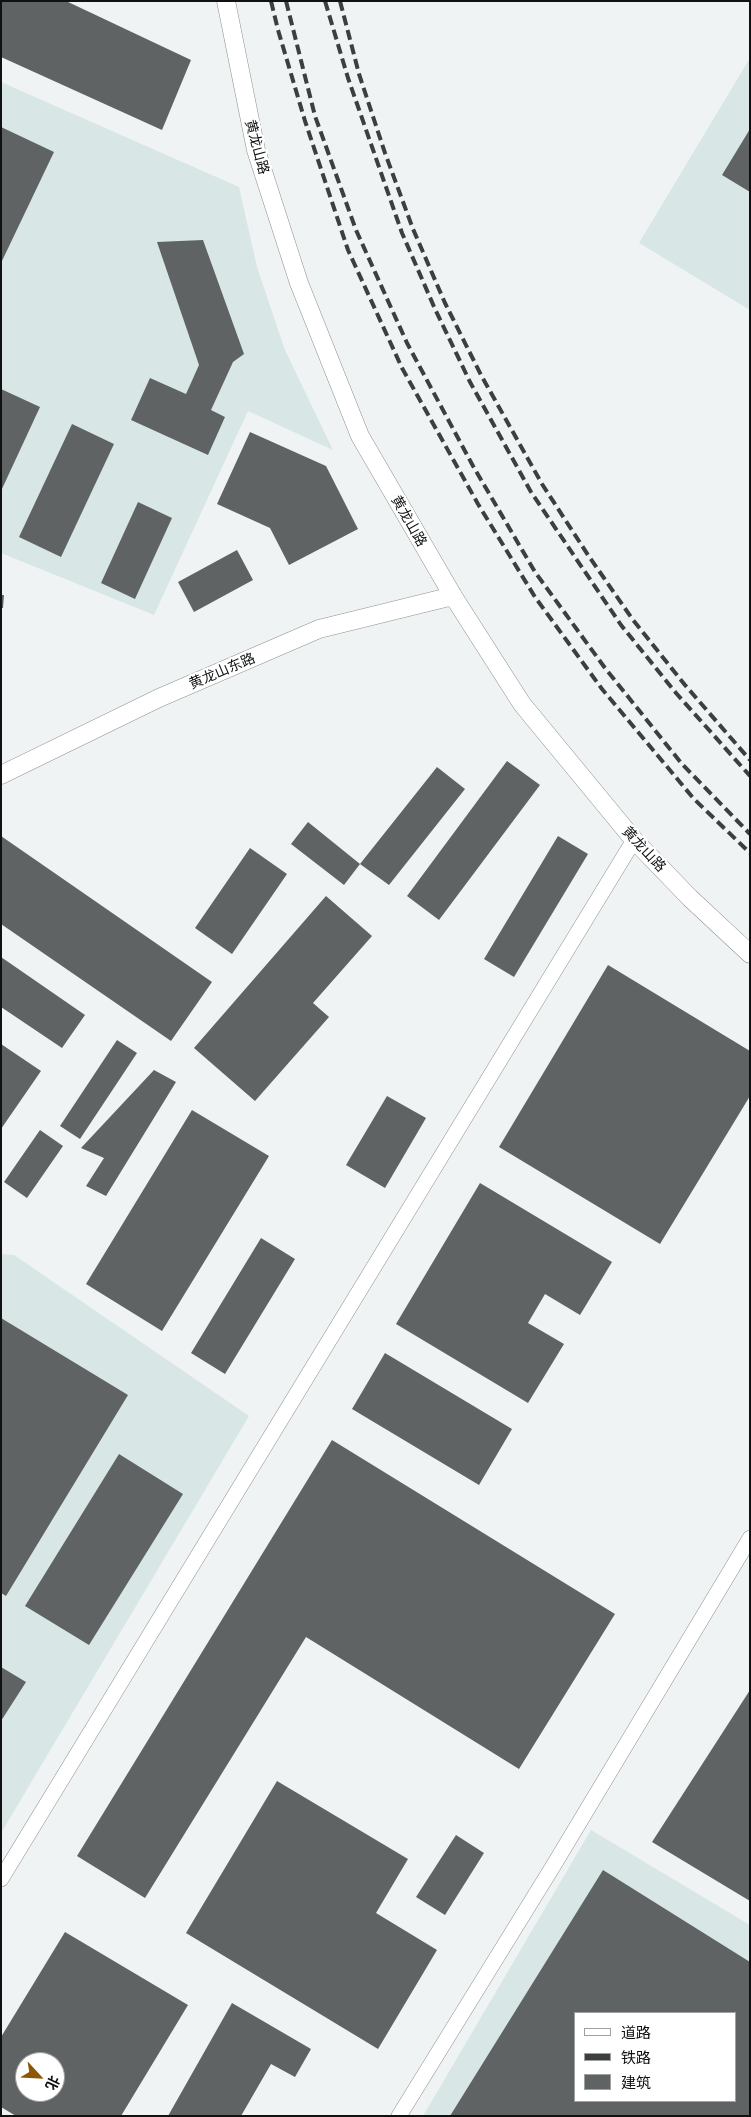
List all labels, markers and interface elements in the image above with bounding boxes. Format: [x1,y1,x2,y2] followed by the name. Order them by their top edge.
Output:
[242,118,272,176] street label: 黄龙山路
[388,493,430,549] street label: 黄龙山路
[187,650,257,692] street label: 黄龙山东路
[619,823,669,875] street label: 黄龙山路
[574,2012,736,2102] legend
[621,2023,651,2041] text: 道路
[621,2048,651,2066] text: 铁路
[15,2052,65,2102] north arrow
[42,2073,64,2093] text: 北
[621,2073,651,2091] text: 建筑

